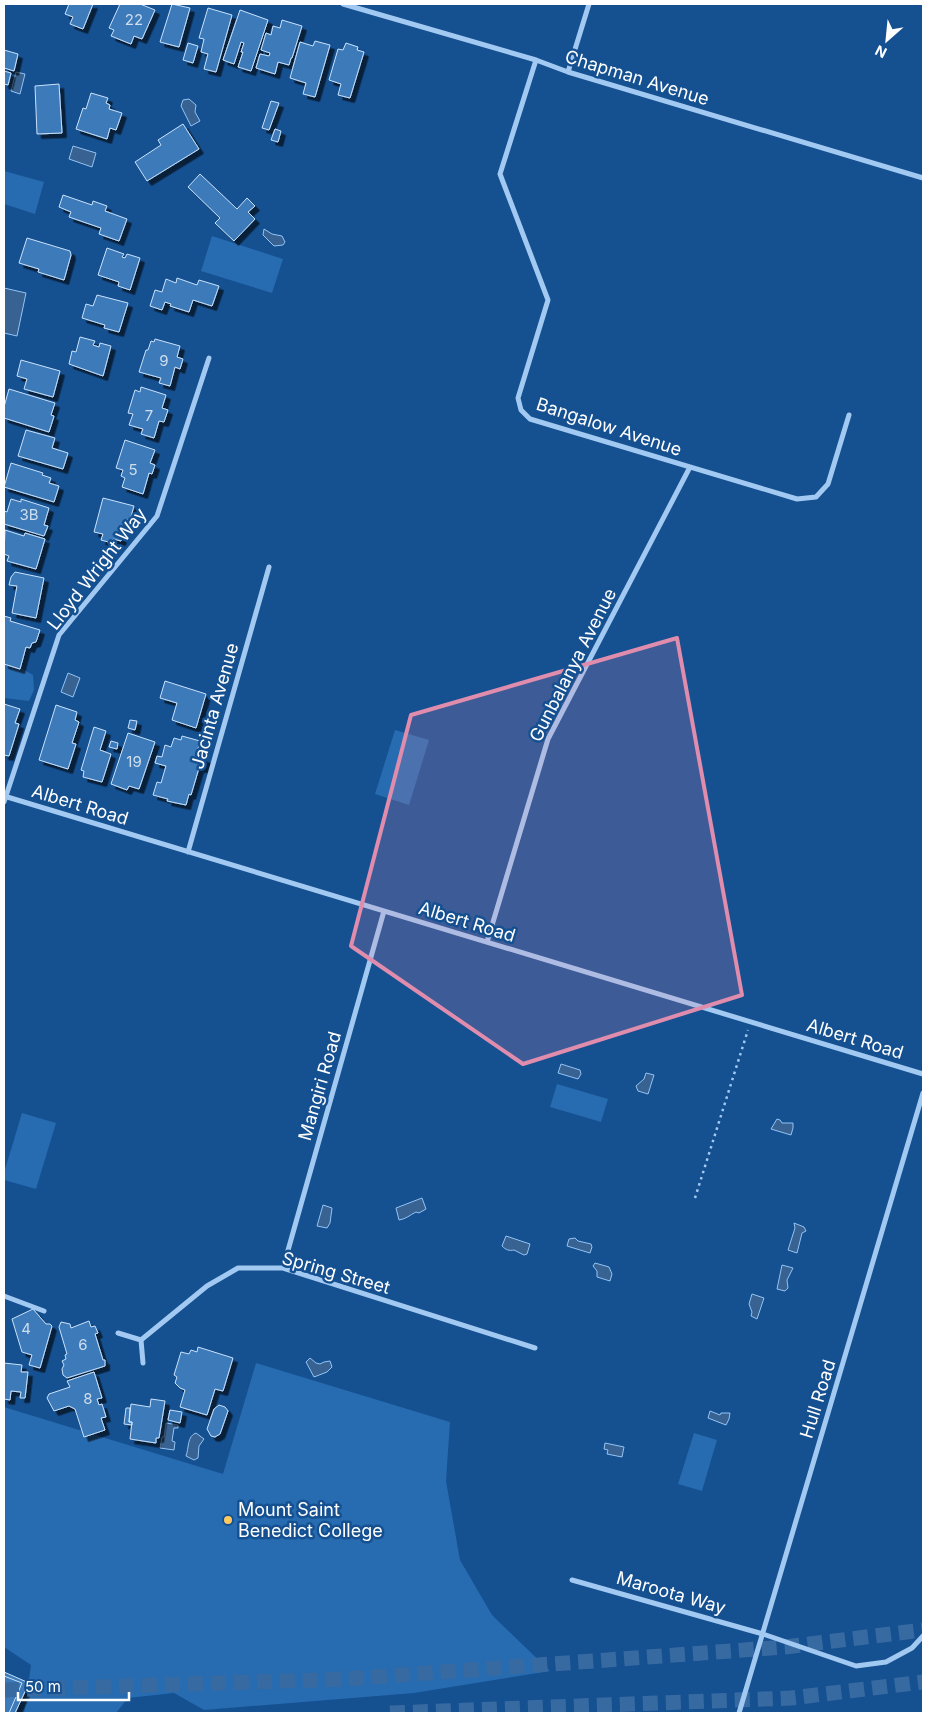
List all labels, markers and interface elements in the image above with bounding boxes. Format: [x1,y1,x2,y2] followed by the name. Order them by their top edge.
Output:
[125,10,143,29] house number: 22
[862,15,912,65] north arrow
[872,42,889,62] text: N
[562,46,712,109] street label: Chapman Avenue
[159,351,169,370] house number: 9
[534,393,684,460] street label: Bangalow Avenue
[145,406,153,425] house number: 7
[128,460,138,479] house number: 5
[43,504,151,634] street label: Lloyd Wright Way
[19,505,39,524] house number: 3B
[525,585,620,745] street label: Gunbalanya Avenue
[187,640,243,771] street label: Jacinta Avenue
[126,752,142,771] house number: 19
[29,780,131,829] street label: Albert Road
[416,897,518,946] street label: Albert Road
[804,1014,906,1063] street label: Albert Road
[294,1029,345,1143] street label: Mangiri Road
[280,1247,393,1298] street label: Spring Street
[21,1319,31,1338] house number: 4
[78,1335,88,1354] house number: 6
[796,1357,839,1441] street label: Hull Road
[83,1389,93,1408] house number: 8
[238,1499,383,1541] place label: Mount Saint Benedict College
[222,1514,234,1526] marker: Mount Saint Benedict College
[614,1567,728,1618] street label: Maroota Way
[18,1670,129,1702] scale bar
[25,1677,61,1696] text: 50 m

